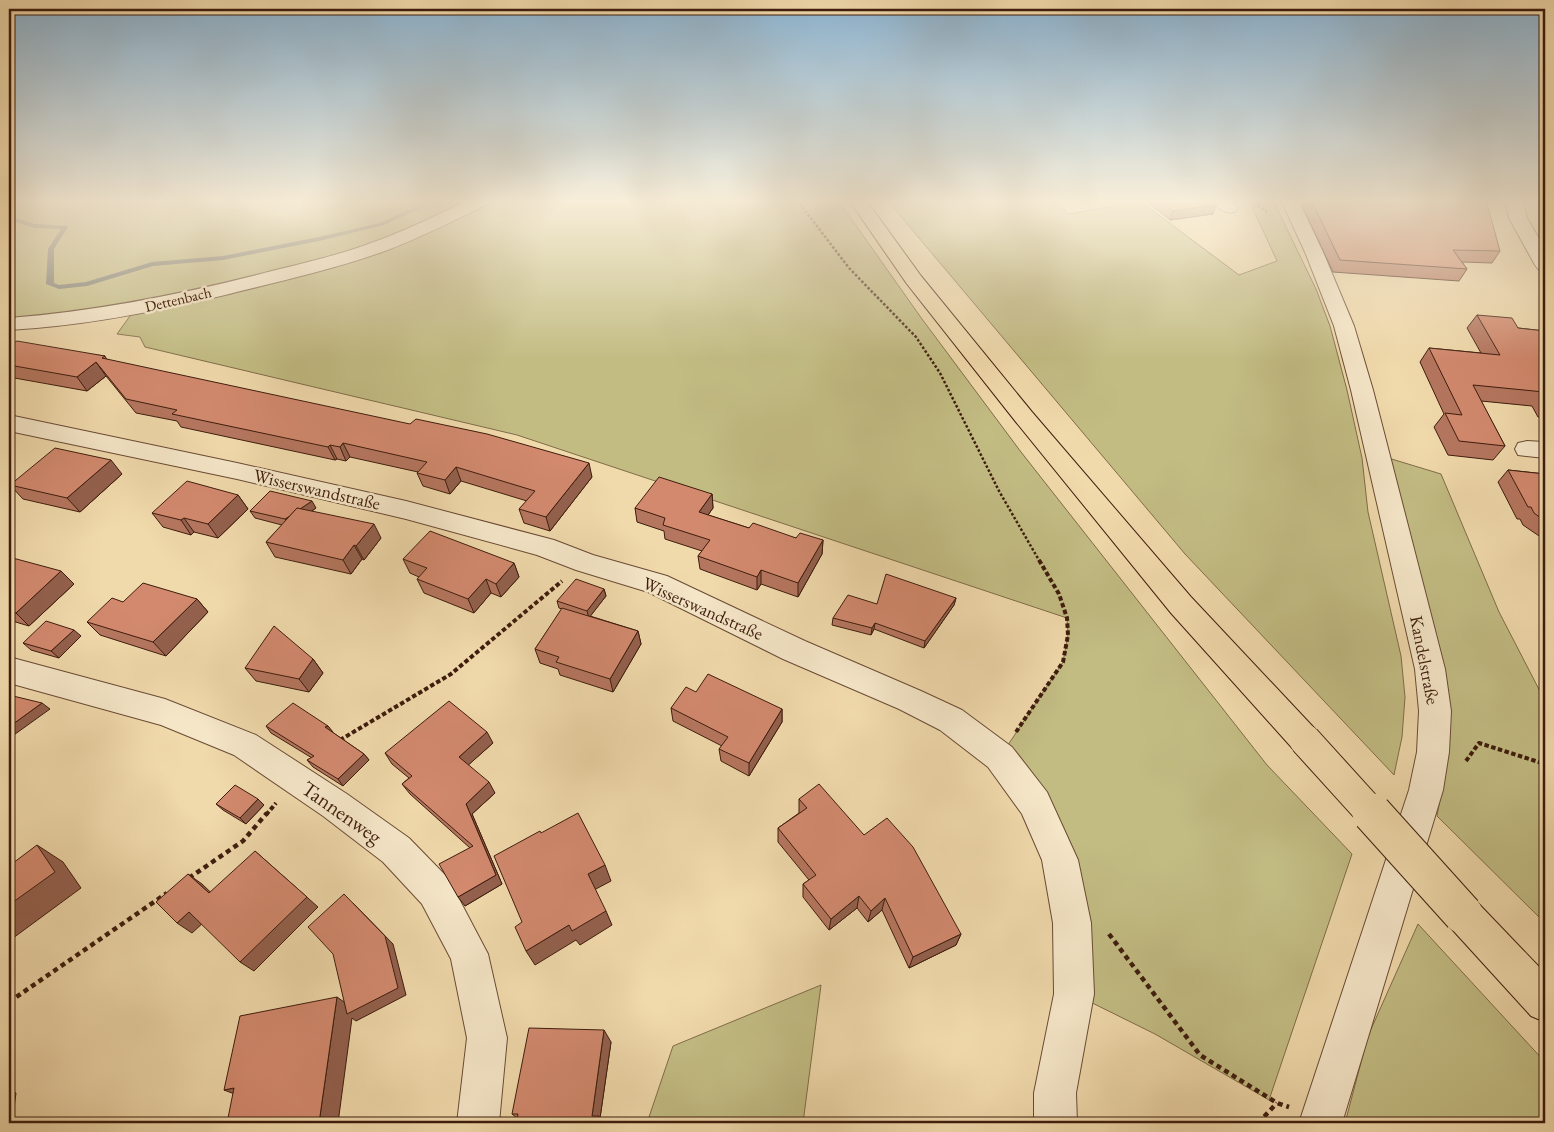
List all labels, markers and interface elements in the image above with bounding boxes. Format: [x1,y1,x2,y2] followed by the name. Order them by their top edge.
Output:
[143,282,213,316] street label: Dettenbach
[251,463,383,515] street label: Wisserswandstraße
[639,571,767,645] street label: Wisserswandstraße
[1405,614,1445,706] street label: Kandelstraße
[296,774,388,850] street label: Tannenweg

